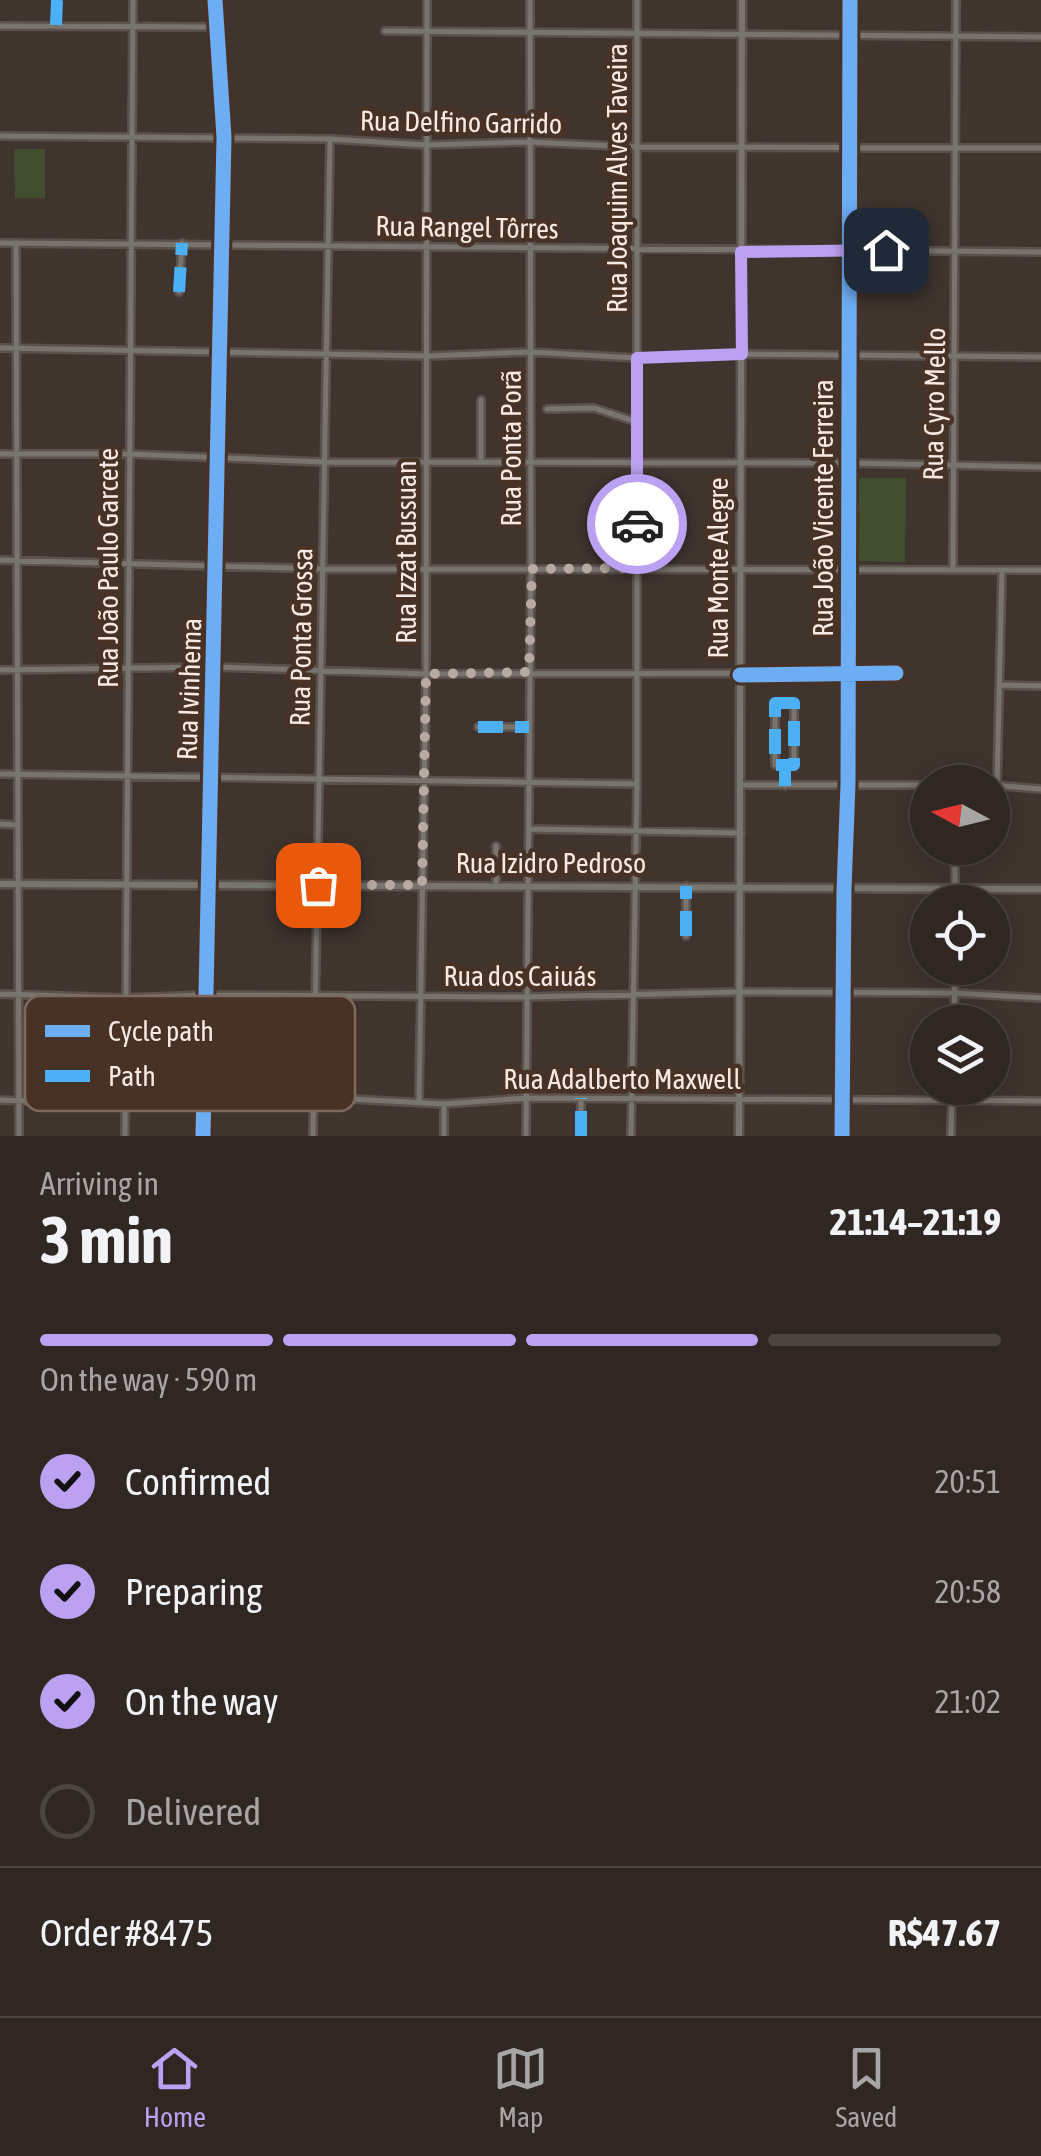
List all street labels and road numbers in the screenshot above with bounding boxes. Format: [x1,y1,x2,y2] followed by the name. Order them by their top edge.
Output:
[601,43,633,313] street label: Rua Joaquim Alves Taveira
[360,104,562,140] street label: Rua Delfino Garrido
[375,209,559,245] street label: Rua Rangel Tôrres
[917,327,951,481] street label: Rua Cyro Mello
[495,370,527,526] street label: Rua Ponta Porã
[807,379,839,637] street label: Rua João Vicente Ferreira
[92,448,124,688] street label: Rua João Paulo Garcete
[390,460,422,644] street label: Rua Izzat Bussuan
[702,478,734,658] street label: Rua Monte Alegre
[283,547,319,727] street label: Rua Ponta Grossa
[171,617,207,761] street label: Rua Ivinhema
[456,847,646,879] street label: Rua Izidro Pedroso
[443,960,597,992] street label: Rua dos Caiuás
[503,1063,741,1095] street label: Rua Adalberto Maxwell

